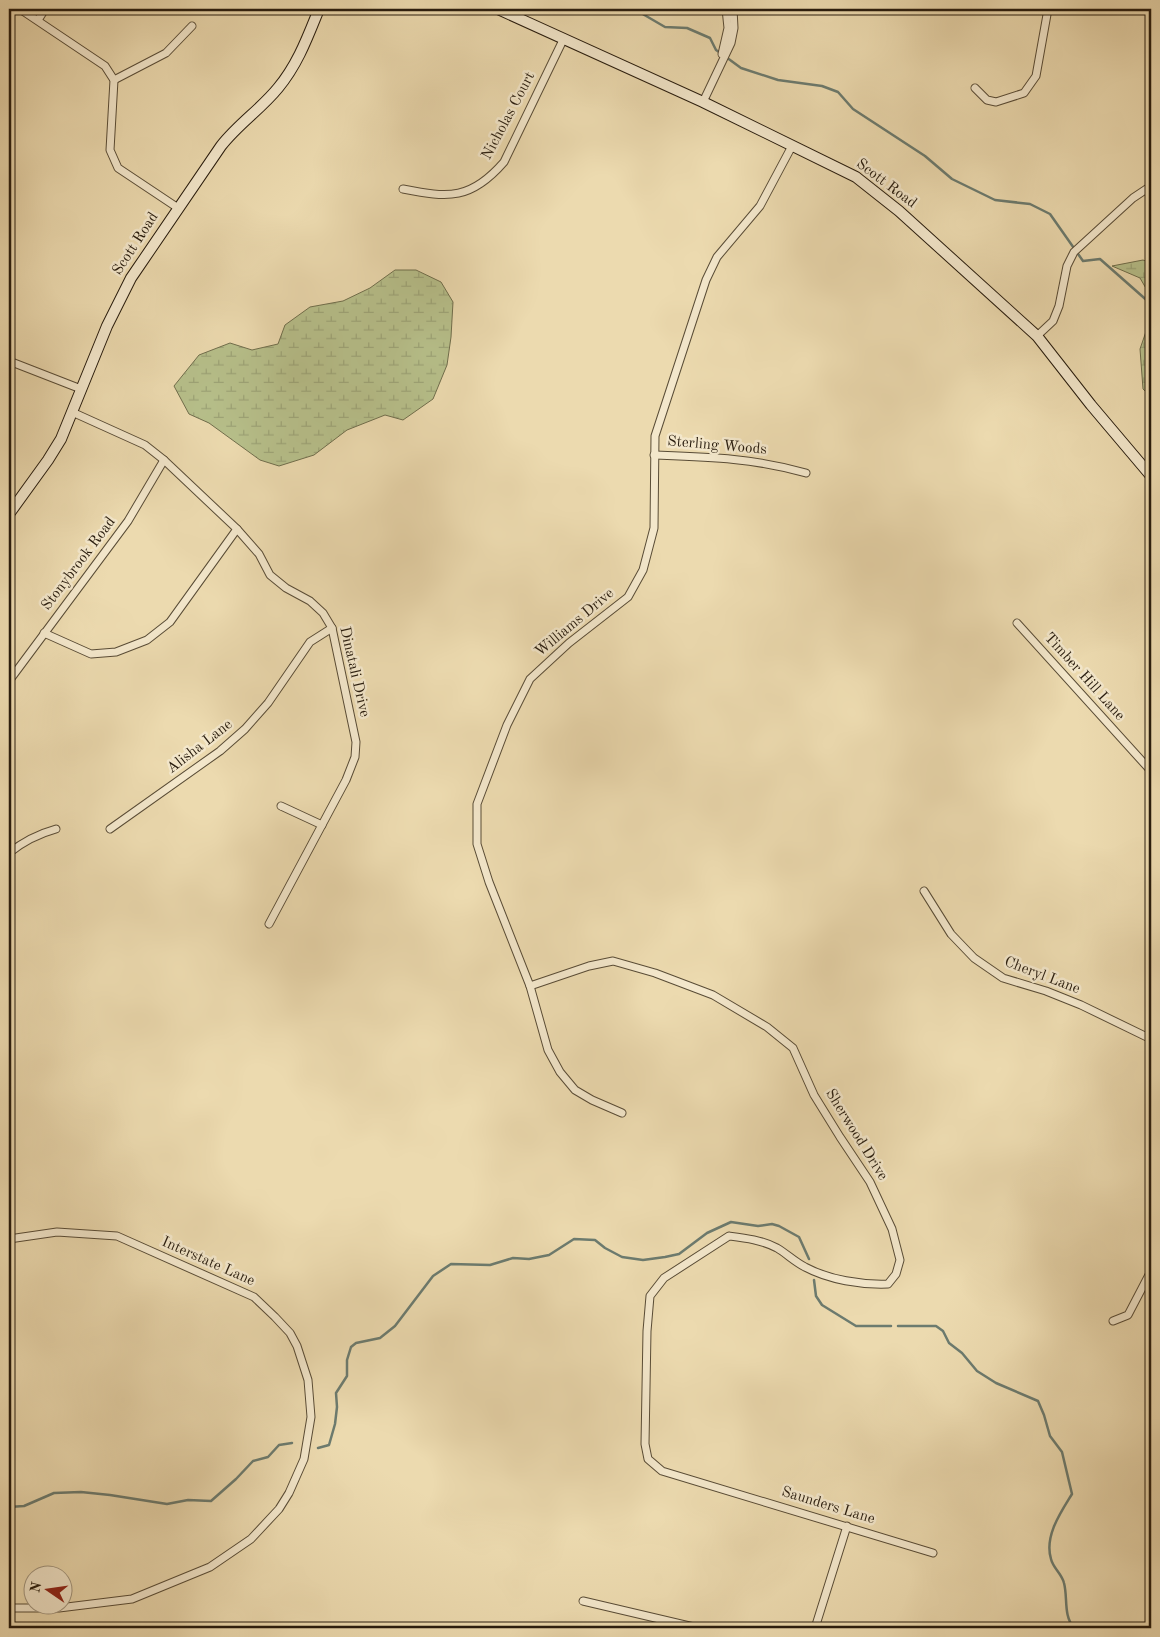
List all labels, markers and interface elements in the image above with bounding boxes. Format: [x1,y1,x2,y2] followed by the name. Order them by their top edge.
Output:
[480,70,538,162] street label: Nicholas Court
[853,157,919,212] street label: Scott Road
[110,210,162,278] street label: Scott Road
[667,434,767,458] street label: Sterling Woods
[39,515,119,613] street label: Stonybrook Road
[533,586,617,660] street label: Williams Drive
[336,625,372,719] street label: Dinatali Drive
[1041,630,1127,724] street label: Timber Hill Lane
[165,717,236,777] street label: Alisha Lane
[1002,955,1082,997] street label: Cheryl Lane
[822,1087,890,1183] street label: Sherwood Drive
[159,1235,257,1289] street label: Interstate Lane
[779,1485,877,1527] street label: Saunders Lane
[22,1564,72,1614] north arrow
[28,1580,44,1594] text: N

